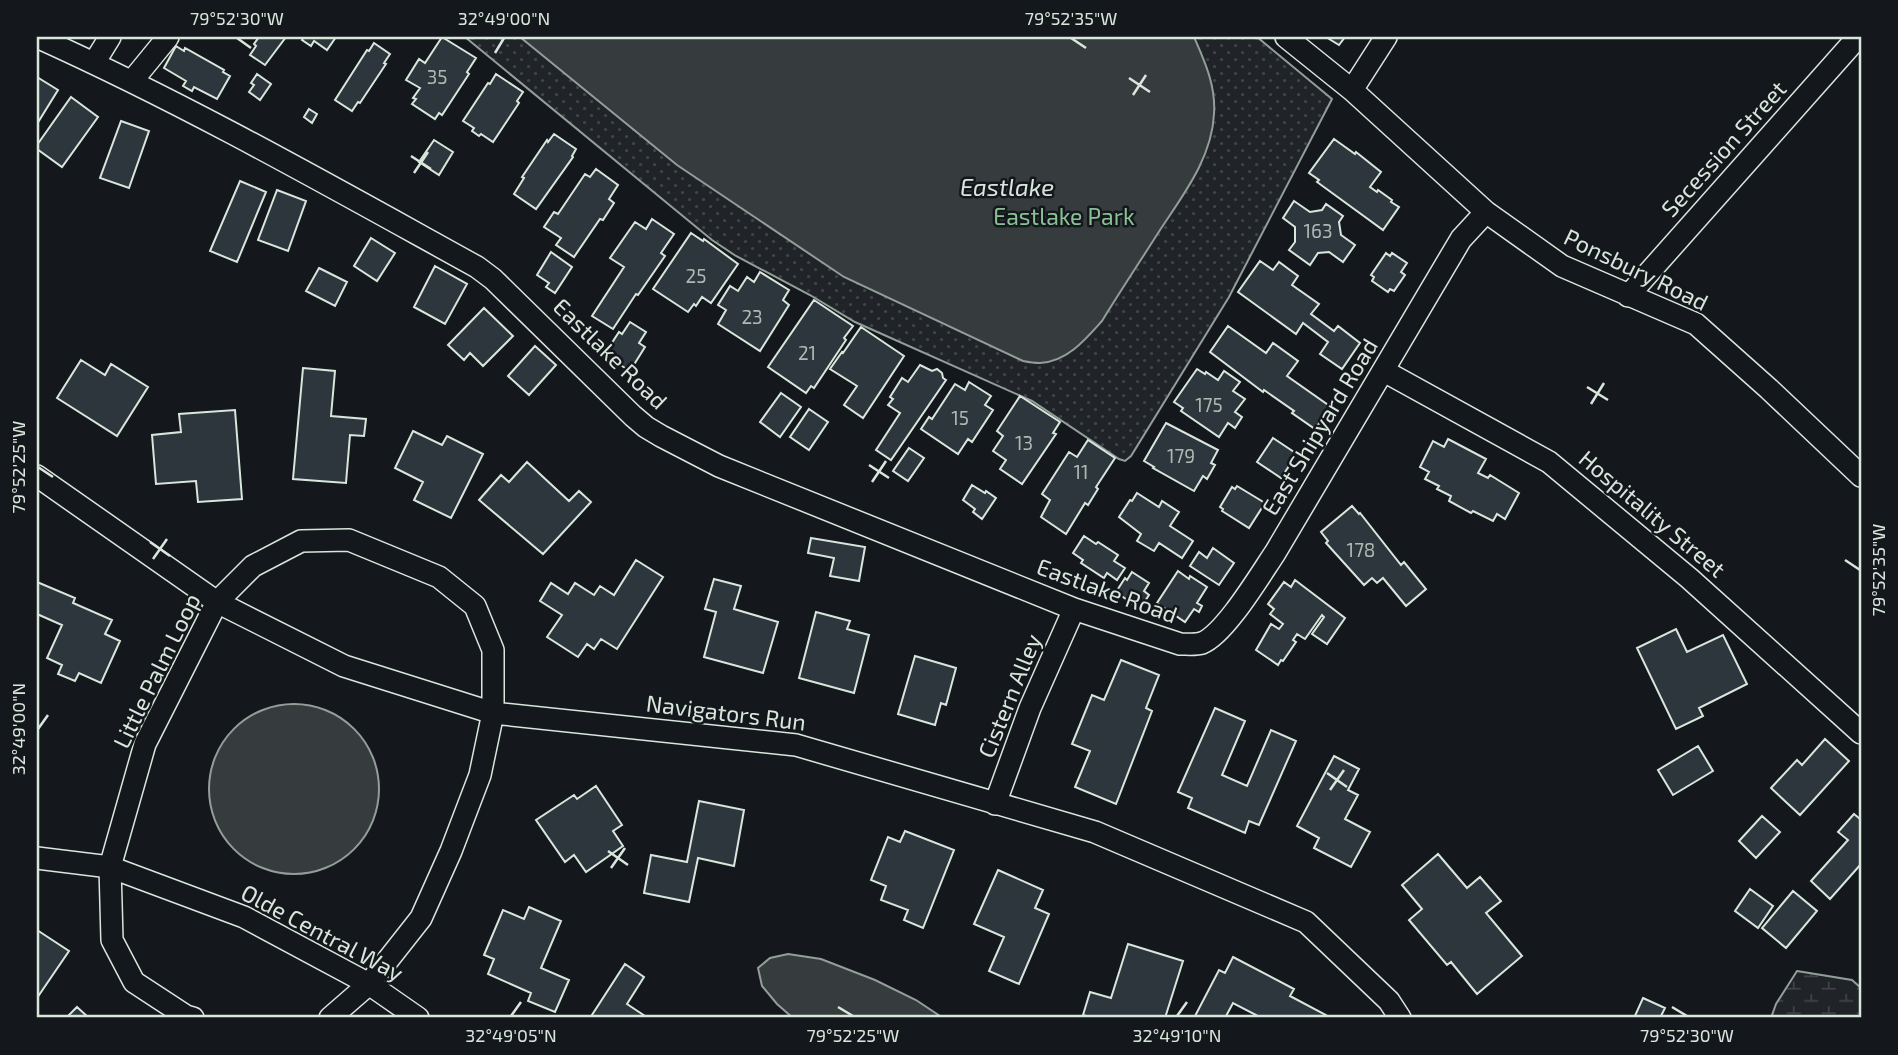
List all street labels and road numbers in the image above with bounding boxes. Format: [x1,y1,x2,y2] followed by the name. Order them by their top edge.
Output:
[1655,74,1792,222] street label: Secession Street
[1560,222,1713,316] street label: Ponsbury Road
[548,292,673,414] street label: Eastlake Road
[1255,333,1383,520] street label: East Shipyard Road
[1574,444,1732,583] street label: Hospitality Street
[1033,552,1181,628] street label: Eastlake Road
[107,589,206,753] street label: Little Palm Loop
[972,630,1047,762] street label: Cistern Alley
[645,688,808,736] street label: Navigators Run
[237,878,408,987] street label: Olde Central Way

